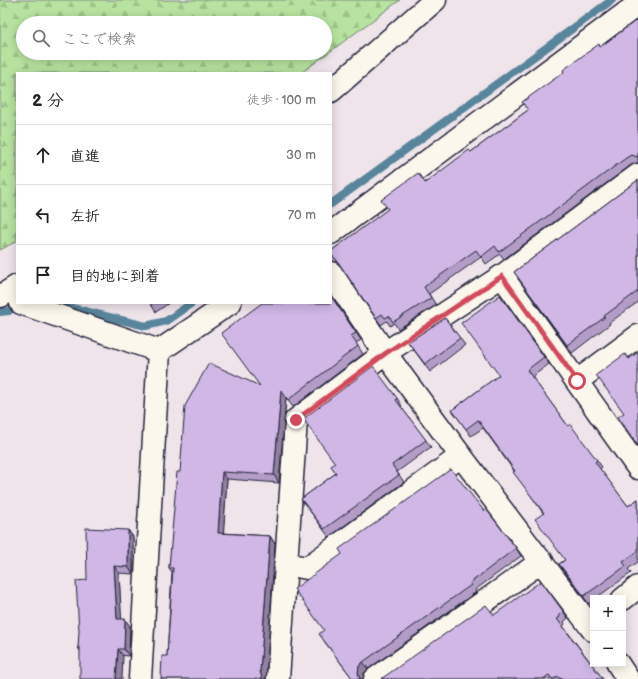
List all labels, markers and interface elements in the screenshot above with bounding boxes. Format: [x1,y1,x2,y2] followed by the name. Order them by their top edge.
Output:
[16,16,332,60] search box
[30,27,52,49] icon: search
[62,30,137,49] text: ここで検索
[32,91,64,111] text: 2 分
[247,92,316,108] text: 徒歩 · 100 m
[32,144,54,166] icon: ahead
[70,147,100,166] text: 直進
[286,147,316,163] text: 30 m
[32,204,54,226] icon: left
[70,207,100,226] text: 左折
[288,207,316,223] text: 70 m
[32,264,54,286] icon: arrive
[70,267,160,286] text: 目的地に到着
[568,372,586,390] route start
[287,411,305,429] route end
[590,595,626,667] map controls
[590,595,626,631] button: +
[590,631,626,667] button: −

